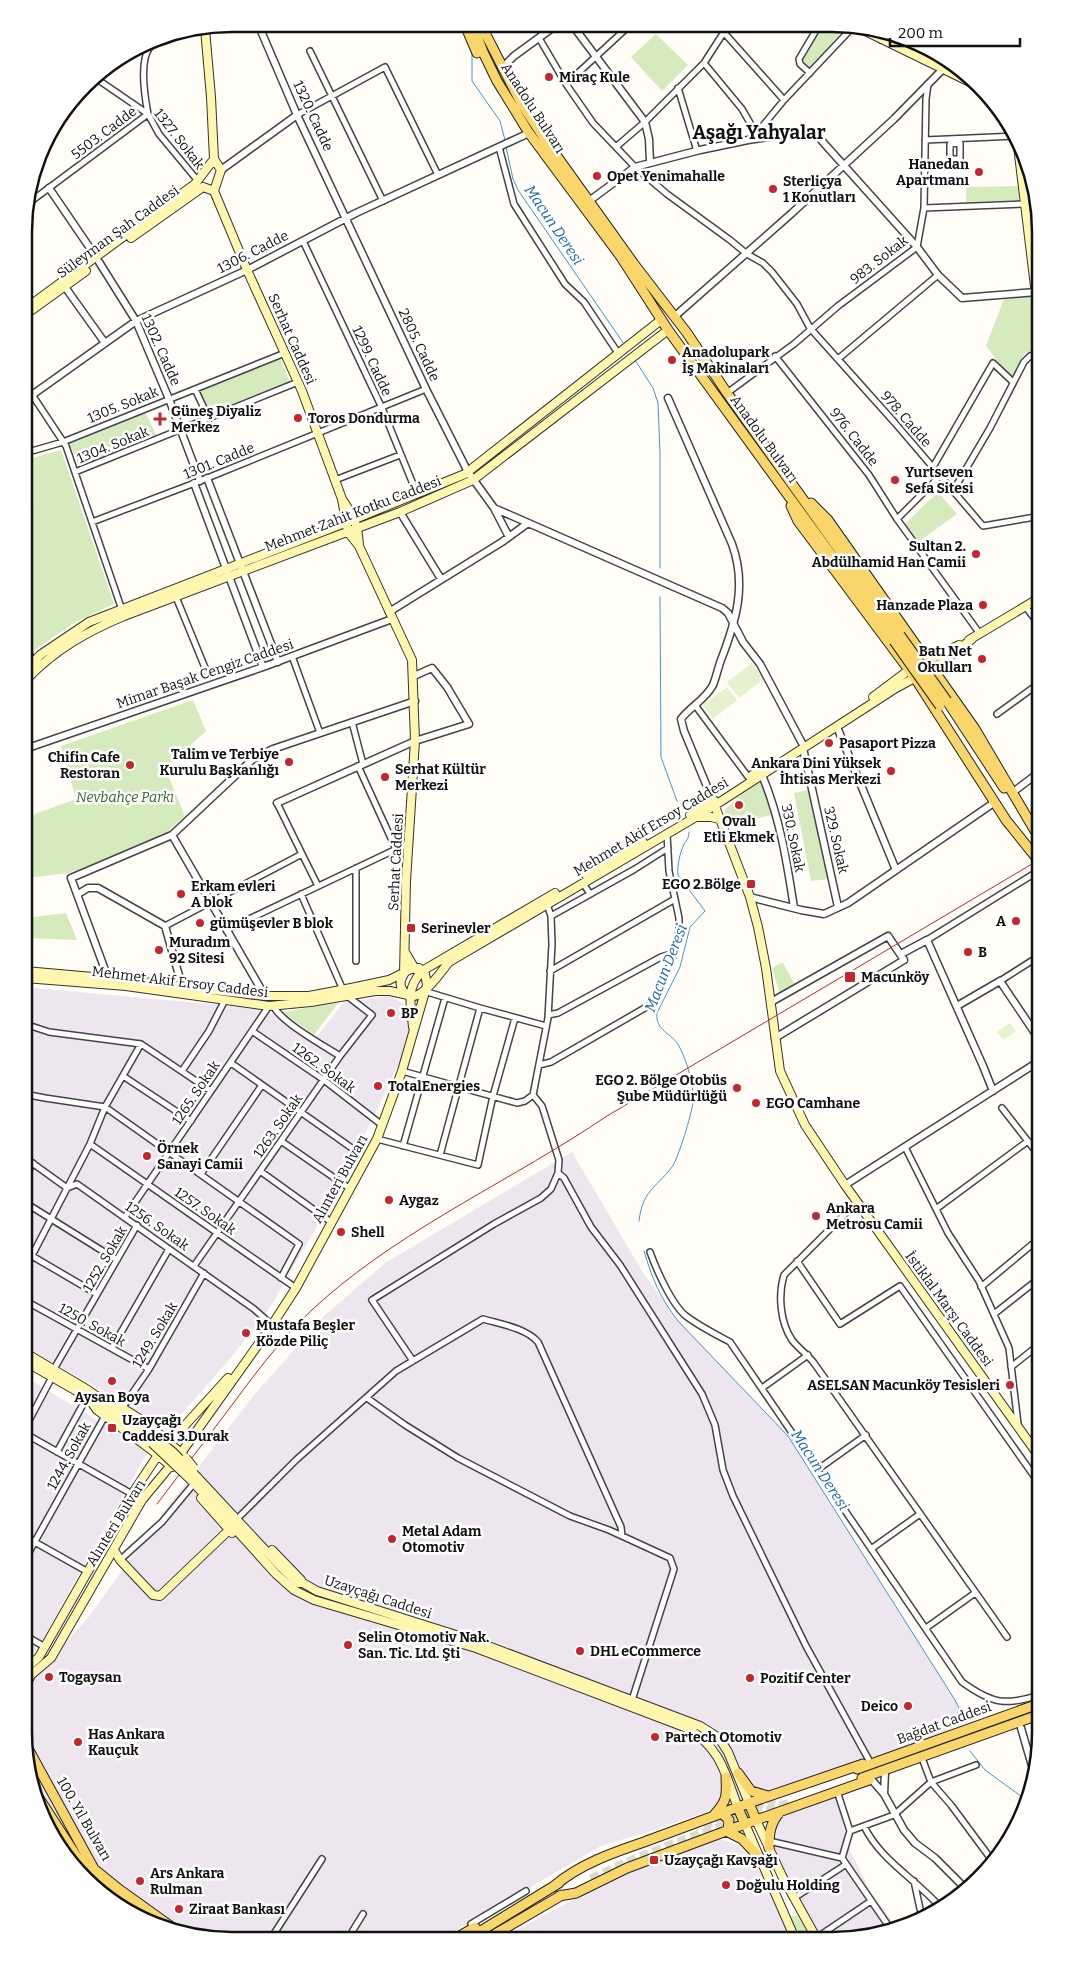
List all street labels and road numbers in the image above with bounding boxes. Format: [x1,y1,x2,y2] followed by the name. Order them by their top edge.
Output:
[497,60,569,156] street label: Anadolu Bulvarı
[289,78,337,154] street label: 1320. Cadde
[68,103,140,163] street label: 5503. Cadde
[150,105,208,173] street label: 1327. Sokak
[54,182,182,282] street label: Süleyman Şah Caddesi
[215,227,291,277] street label: 1306. Cadde
[847,232,911,288] street label: 983. Sokak
[264,291,320,387] street label: Serhat Caddesi
[395,306,443,384] street label: 2805. Cadde
[138,312,184,388] street label: 1302. Cadde
[348,323,396,399] street label: 1299. Cadde
[85,383,161,427] street label: 1305. Sokak
[877,387,935,451] street label: 978. Cadde
[726,392,802,486] street label: Anadolu Bulvarı
[826,404,882,470] street label: 976. Cadde
[75,423,151,467] street label: 1304. Sokak
[181,439,257,483] street label: 1301. Cadde
[262,472,444,556] street label: Mehmet Zahit Kotku Caddesi
[114,636,296,712] street label: Mimar Başak Cengiz Caddesi
[571,774,731,880] street label: Mehmet Akif Ersoy Caddesi
[778,802,809,874] street label: 330. Sokak
[820,805,852,875] street label: 329. Sokak
[385,813,407,911] street label: Serhat Caddesi
[91,963,269,1001] street label: Mehmet Akif Ersoy Caddesi
[289,1039,359,1097] street label: 1262. Sokak
[168,1058,224,1128] street label: 1265. Sokak
[250,1091,306,1161] street label: 1263. Sokak
[309,1132,371,1226] street label: Alınteri Bulvarı
[171,1184,239,1239] street label: 1257. Sokak
[122,1198,192,1254] street label: 1256. Sokak
[79,1223,131,1295] street label: 1252. Sokak
[902,1248,996,1370] street label: İstiklal Marşı Caddesi
[129,1299,181,1371] street label: 1249. Sokak
[55,1300,129,1350] street label: 1250. Sokak
[43,1419,95,1493] street label: 1244. Sokak
[83,1477,149,1569] street label: Alınteri Bulvarı
[322,1572,434,1622] street label: Uzayçağı Caddesi
[894,1698,994,1748] street label: Bağdat Caddesi
[53,1774,115,1864] street label: 100. Yıl Bulvarı

